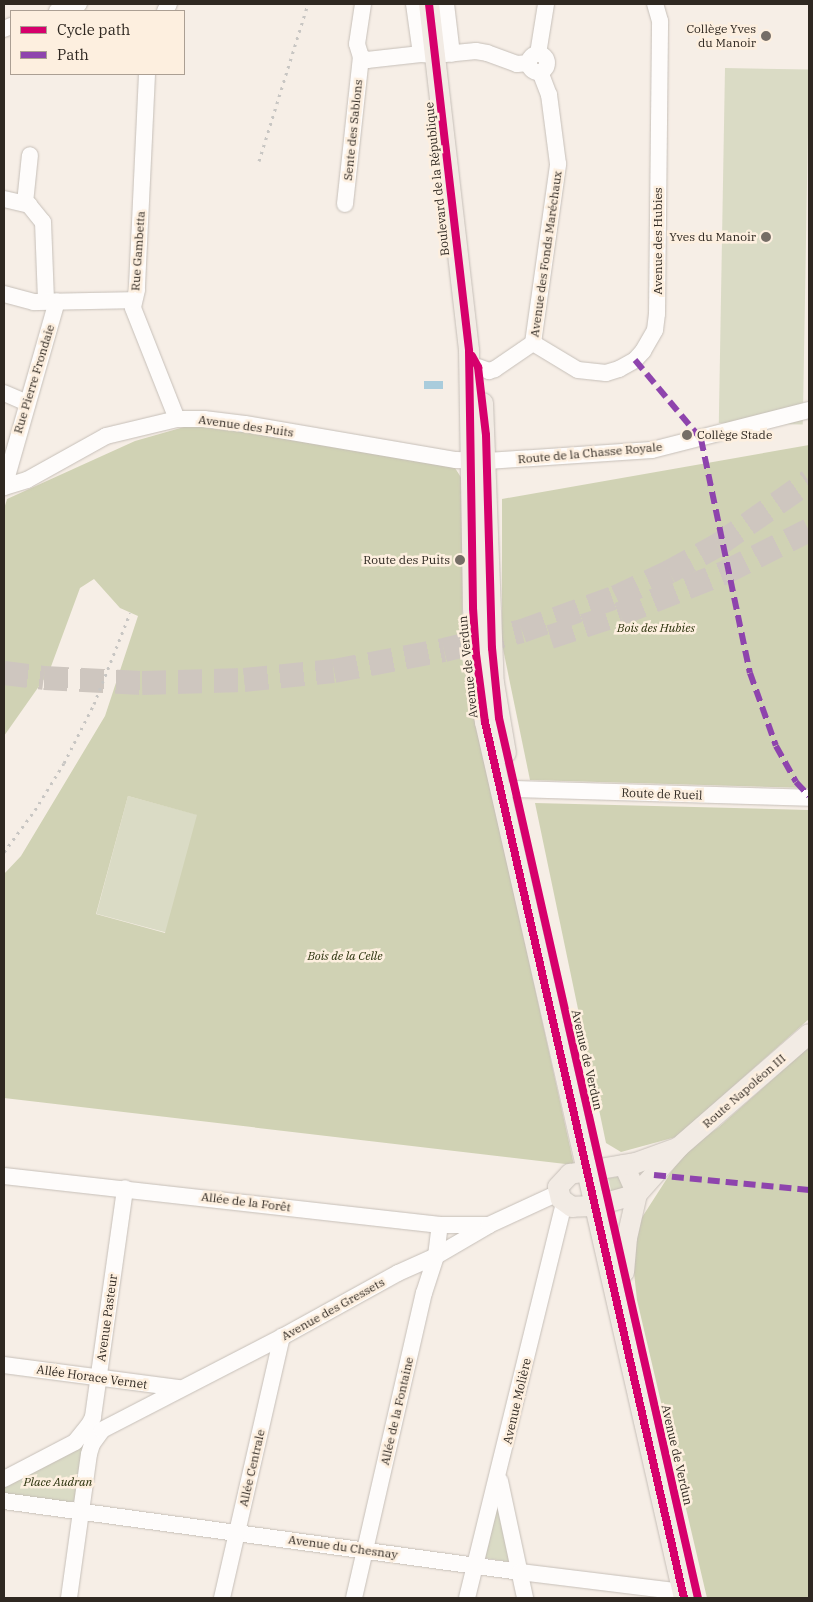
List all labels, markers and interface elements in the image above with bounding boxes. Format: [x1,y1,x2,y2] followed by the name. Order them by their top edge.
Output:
[10,10,185,75] legend
[57,20,130,39] text: Cycle path
[686,22,756,50] place label: Collège Yves du Manoir
[760,30,772,42] marker: Collège Yves du Manoir
[57,45,89,64] text: Path
[341,79,365,181] street label: Sente des Sablons
[422,101,452,257] street label: Boulevard de la République
[527,170,565,338] street label: Avenue des Fonds Maréchaux
[651,187,665,295] street label: Avenue des Hubies
[128,211,148,291] street label: Rue Gambetta
[669,230,756,244] place label: Yves du Manoir
[760,231,772,243] marker: Yves du Manoir
[11,323,57,435] street label: Rue Pierre Frondaie
[197,412,295,440] street label: Avenue des Puits
[697,428,772,442] place label: Collège Stade
[681,429,693,441] marker: Collège Stade
[517,440,663,466] street label: Route de la Chasse Royale
[363,553,450,567] place label: Route des Puits
[454,554,466,566] marker: Route des Puits
[455,615,481,719] street label: Avenue de Verdun
[617,621,695,635] park label: Bois des Hubies
[621,785,703,803] street label: Route de Rueil
[307,949,383,963] park label: Bois de la Celle
[568,1008,606,1112] street label: Avenue de Verdun
[700,1051,788,1131] street label: Route Napoléon III
[200,1189,292,1215] street label: Allée de la Forêt
[94,1273,120,1363] street label: Avenue Pasteur
[279,1275,387,1343] street label: Avenue des Gressets
[378,1356,416,1466] street label: Allée de la Fontaine
[500,1357,534,1445] street label: Avenue Molière
[36,1362,148,1392] street label: Allée Horace Vernet
[658,1403,696,1507] street label: Avenue de Verdun
[236,1428,268,1508] street label: Allée Centrale
[24,1475,92,1489] park label: Place Audran
[287,1532,399,1562] street label: Avenue du Chesnay

